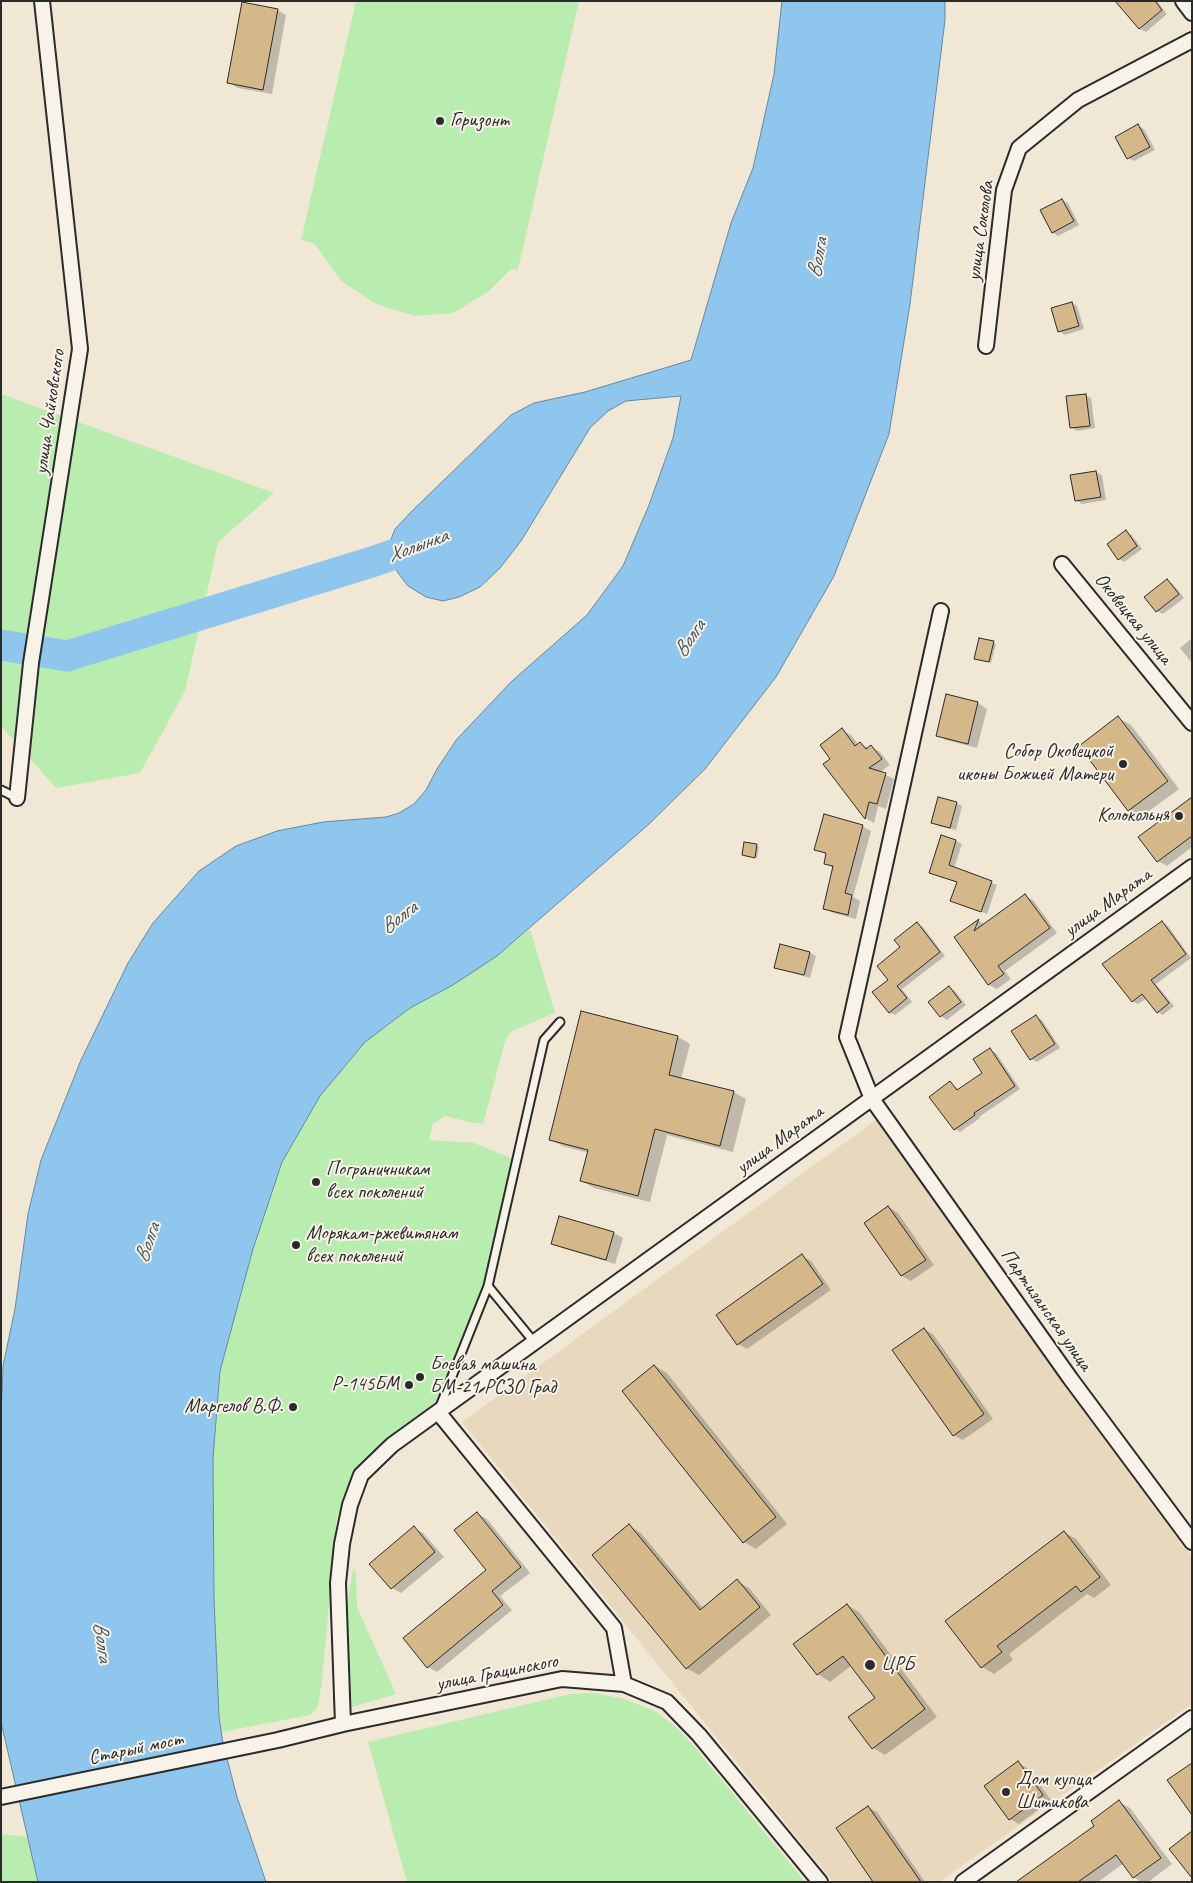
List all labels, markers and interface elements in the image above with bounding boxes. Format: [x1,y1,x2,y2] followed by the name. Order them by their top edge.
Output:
[450,109,509,133] place label: Горизонт
[434,115,446,127] marker: Горизонт
[962,179,1000,283] street label: улица Соколова
[802,236,834,280] water label: Волга
[29,348,71,476] street label: улица Чайковского
[385,524,451,568] water label: Холынка
[1089,568,1177,670] street label: Оковецкая улица
[668,615,712,663] water label: Волга
[957,740,1113,787] place label: Собор Оковецкой иконы Божией Матери
[1117,758,1129,770] marker: Собор Оковецкой иконы Божией Матери
[1097,804,1169,828] place label: Колокольня
[1173,810,1185,822] marker: Колокольня
[1060,863,1156,943] street label: улица Марата
[375,896,423,940] water label: Волга
[732,1100,828,1180] street label: улица Марата
[326,1158,429,1205] place label: Пограничникам всех поколений
[310,1176,322,1188] marker: Пограничникам всех поколений
[129,1220,167,1266] water label: Волга
[306,1222,457,1269] place label: Морякам-ржевитянам всех поколений
[290,1239,302,1251] marker: Морякам-ржевитянам всех поколений
[995,1244,1097,1376] street label: Партизанская улица
[430,1353,556,1400] place label: Боевая машина БМ-21 РСЗО Град
[414,1371,426,1383] marker: Боевая машина БМ-21 РСЗО Град
[331,1373,399,1397] place label: Р-145БМ
[403,1379,415,1391] marker: Р-145БМ
[185,1395,283,1419] place label: Маргелов В.Ф.
[287,1401,299,1413] marker: Маргелов В.Ф.
[87,1621,117,1663] water label: Волга
[434,1649,560,1697] street label: улица Грацинского
[881,1653,914,1677] place label: ЦРБ
[863,1658,877,1672] marker: ЦРБ
[86,1727,186,1771] street label: Старый мост
[1016,1768,1091,1815] place label: Дом купца Шитикова
[1000,1786,1012,1798] marker: Дом купца Шитикова

